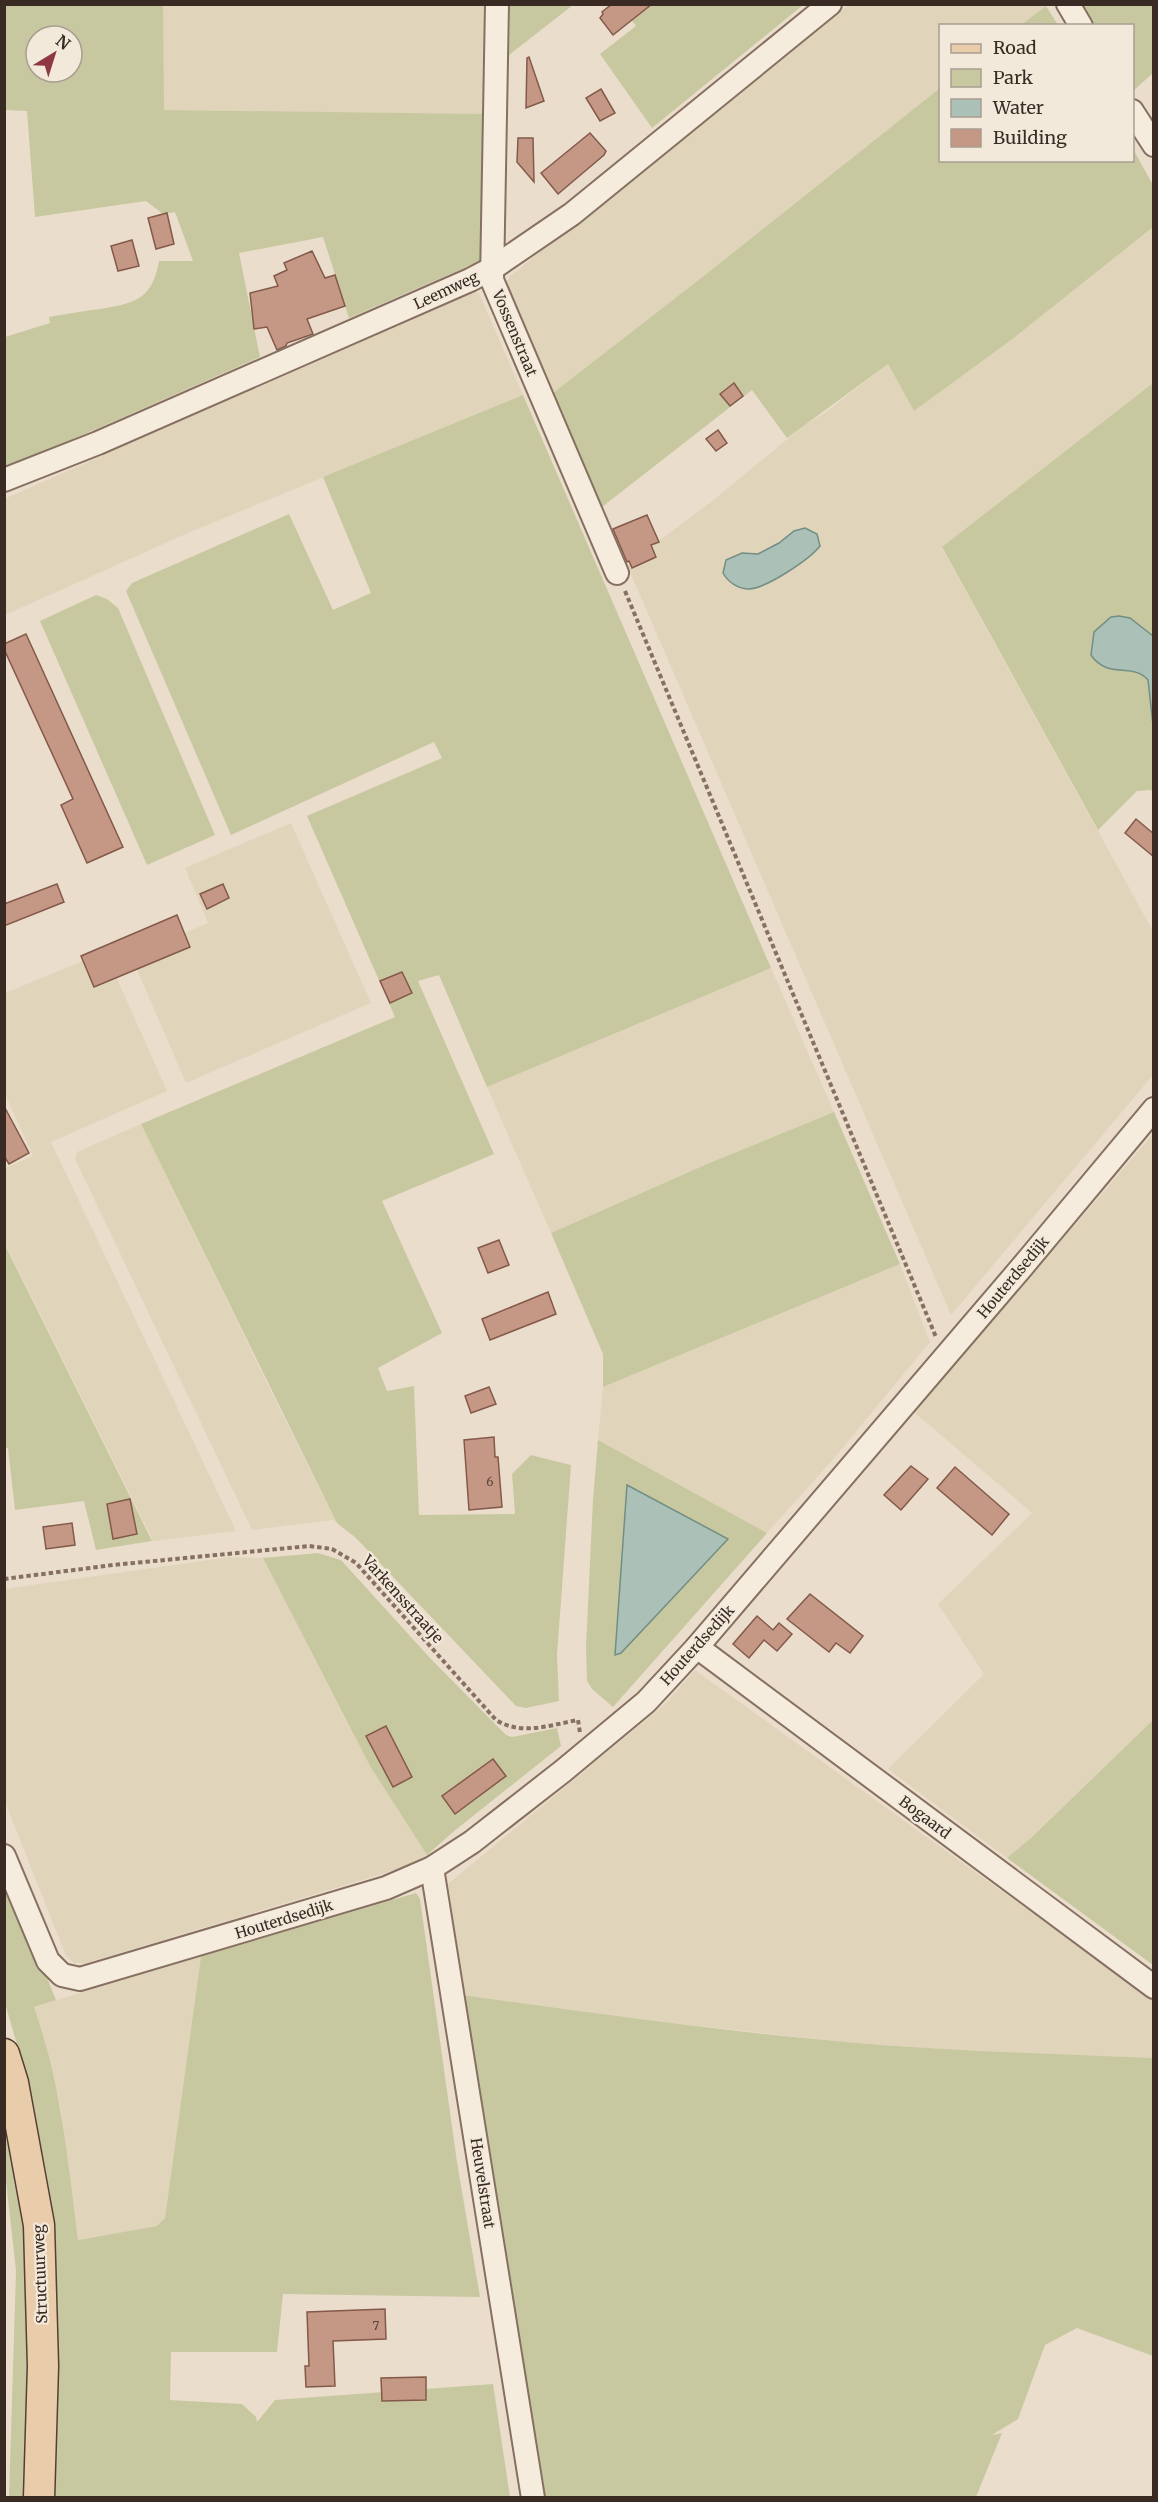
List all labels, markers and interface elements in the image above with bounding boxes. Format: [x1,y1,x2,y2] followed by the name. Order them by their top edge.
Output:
[24,24,84,84] north arrow
[939,24,1134,162] legend
[52,30,75,54] text: N
[993,36,1037,59] text: Road
[993,66,1034,89] text: Park
[992,96,1044,119] text: Water
[993,126,1067,149] text: Building
[410,267,482,313] street label: Leemweg
[488,286,542,379] street label: Vossenstraat
[973,1232,1053,1322] street label: Houterdsedijk
[486,1474,494,1489] house number: 6
[358,1550,448,1647] street label: Varkensstraatje
[656,1601,738,1689] street label: Houterdsedijk
[895,1791,955,1843] street label: Bogaard
[233,1895,336,1943] street label: Houterdsedijk
[466,2136,500,2230] street label: Heuvelstraat
[29,2224,51,2324] street label: Structuurweg
[373,2318,380,2333] house number: 7

